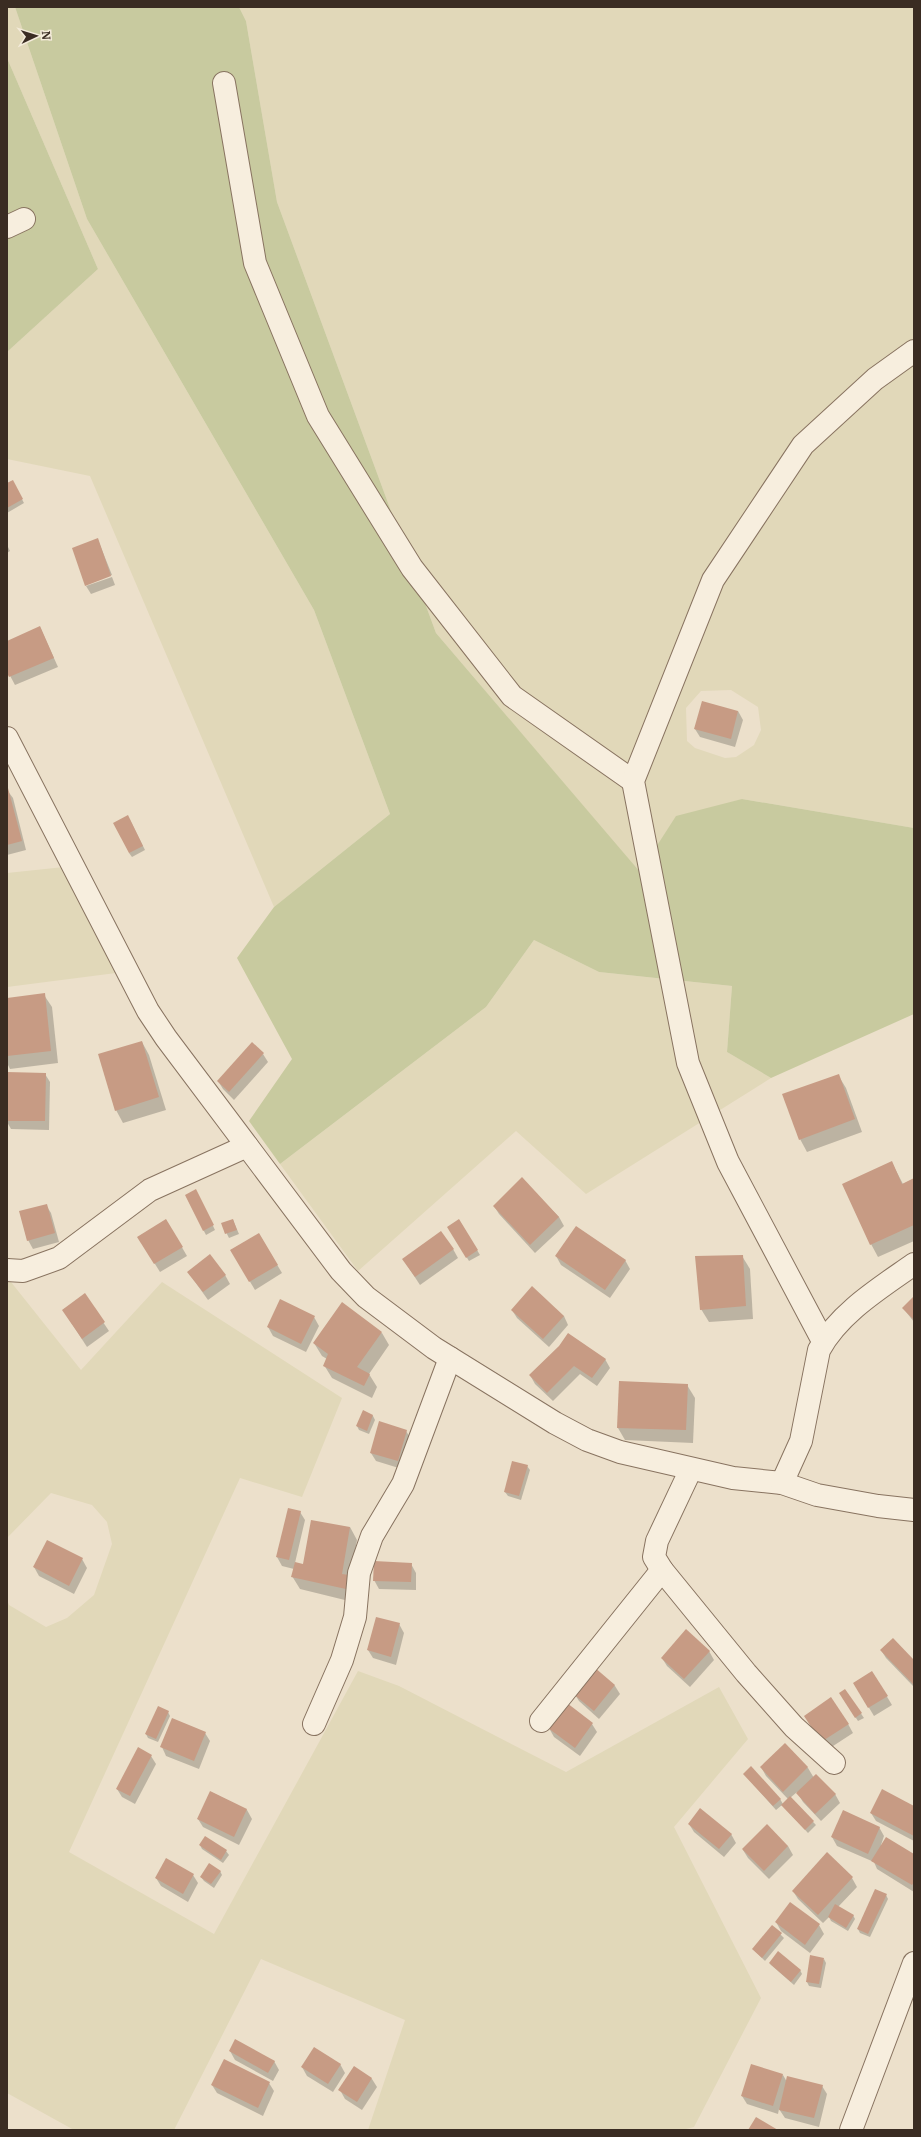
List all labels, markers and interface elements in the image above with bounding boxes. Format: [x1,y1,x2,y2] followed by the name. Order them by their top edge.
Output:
[16,16,56,56] north arrow
[39,30,53,40] text: N

